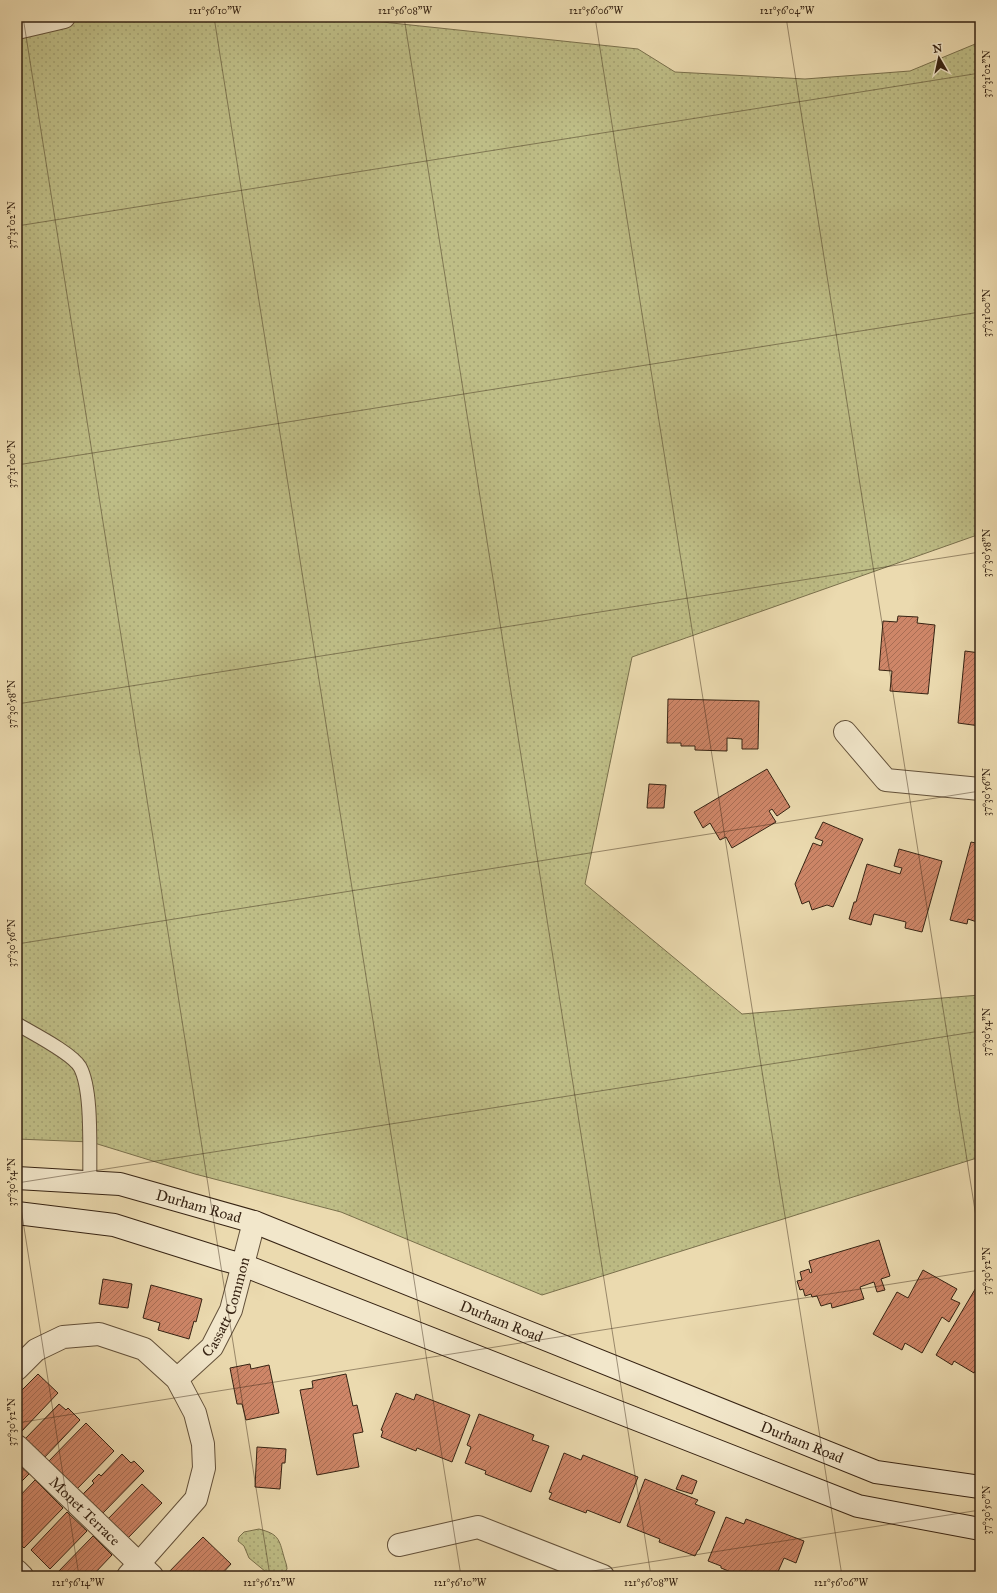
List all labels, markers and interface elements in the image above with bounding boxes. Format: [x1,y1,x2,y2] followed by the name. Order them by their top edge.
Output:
[189,5,242,17] text: 121°56'10"W
[378,5,433,17] text: 121°56'08"W
[569,5,623,17] text: 121°56'06"W
[760,5,815,17] text: 121°56'04"W
[919,38,959,78] north arrow
[932,41,944,56] text: N
[981,50,993,98] text: 37°31'02"N
[6,201,18,249] text: 37°31'02"N
[981,288,993,337] text: 37°31'00"N
[6,439,18,488] text: 37°31'00"N
[981,528,993,577] text: 37°30'58"N
[6,679,18,728] text: 37°30'58"N
[981,767,993,816] text: 37°30'56"N
[6,918,18,967] text: 37°30'56"N
[981,1007,993,1056] text: 37°30'54"N
[6,1157,18,1206] text: 37°30'54"N
[154,1186,244,1227] street label: Durham Road
[981,1246,993,1295] text: 37°30'52"N
[198,1255,253,1361] street label: Cassatt Common
[457,1297,546,1346] street label: Durham Road
[6,1397,18,1446] text: 37°30'52"N
[758,1417,847,1467] street label: Durham Road
[46,1473,124,1549] street label: Monet Terrace
[981,1485,993,1534] text: 37°30'50"N
[52,1577,105,1589] text: 121°56'14"W
[243,1577,295,1589] text: 121°56'12"W
[434,1577,487,1589] text: 121°56'10"W
[624,1577,679,1589] text: 121°56'08"W
[814,1577,868,1589] text: 121°56'06"W

